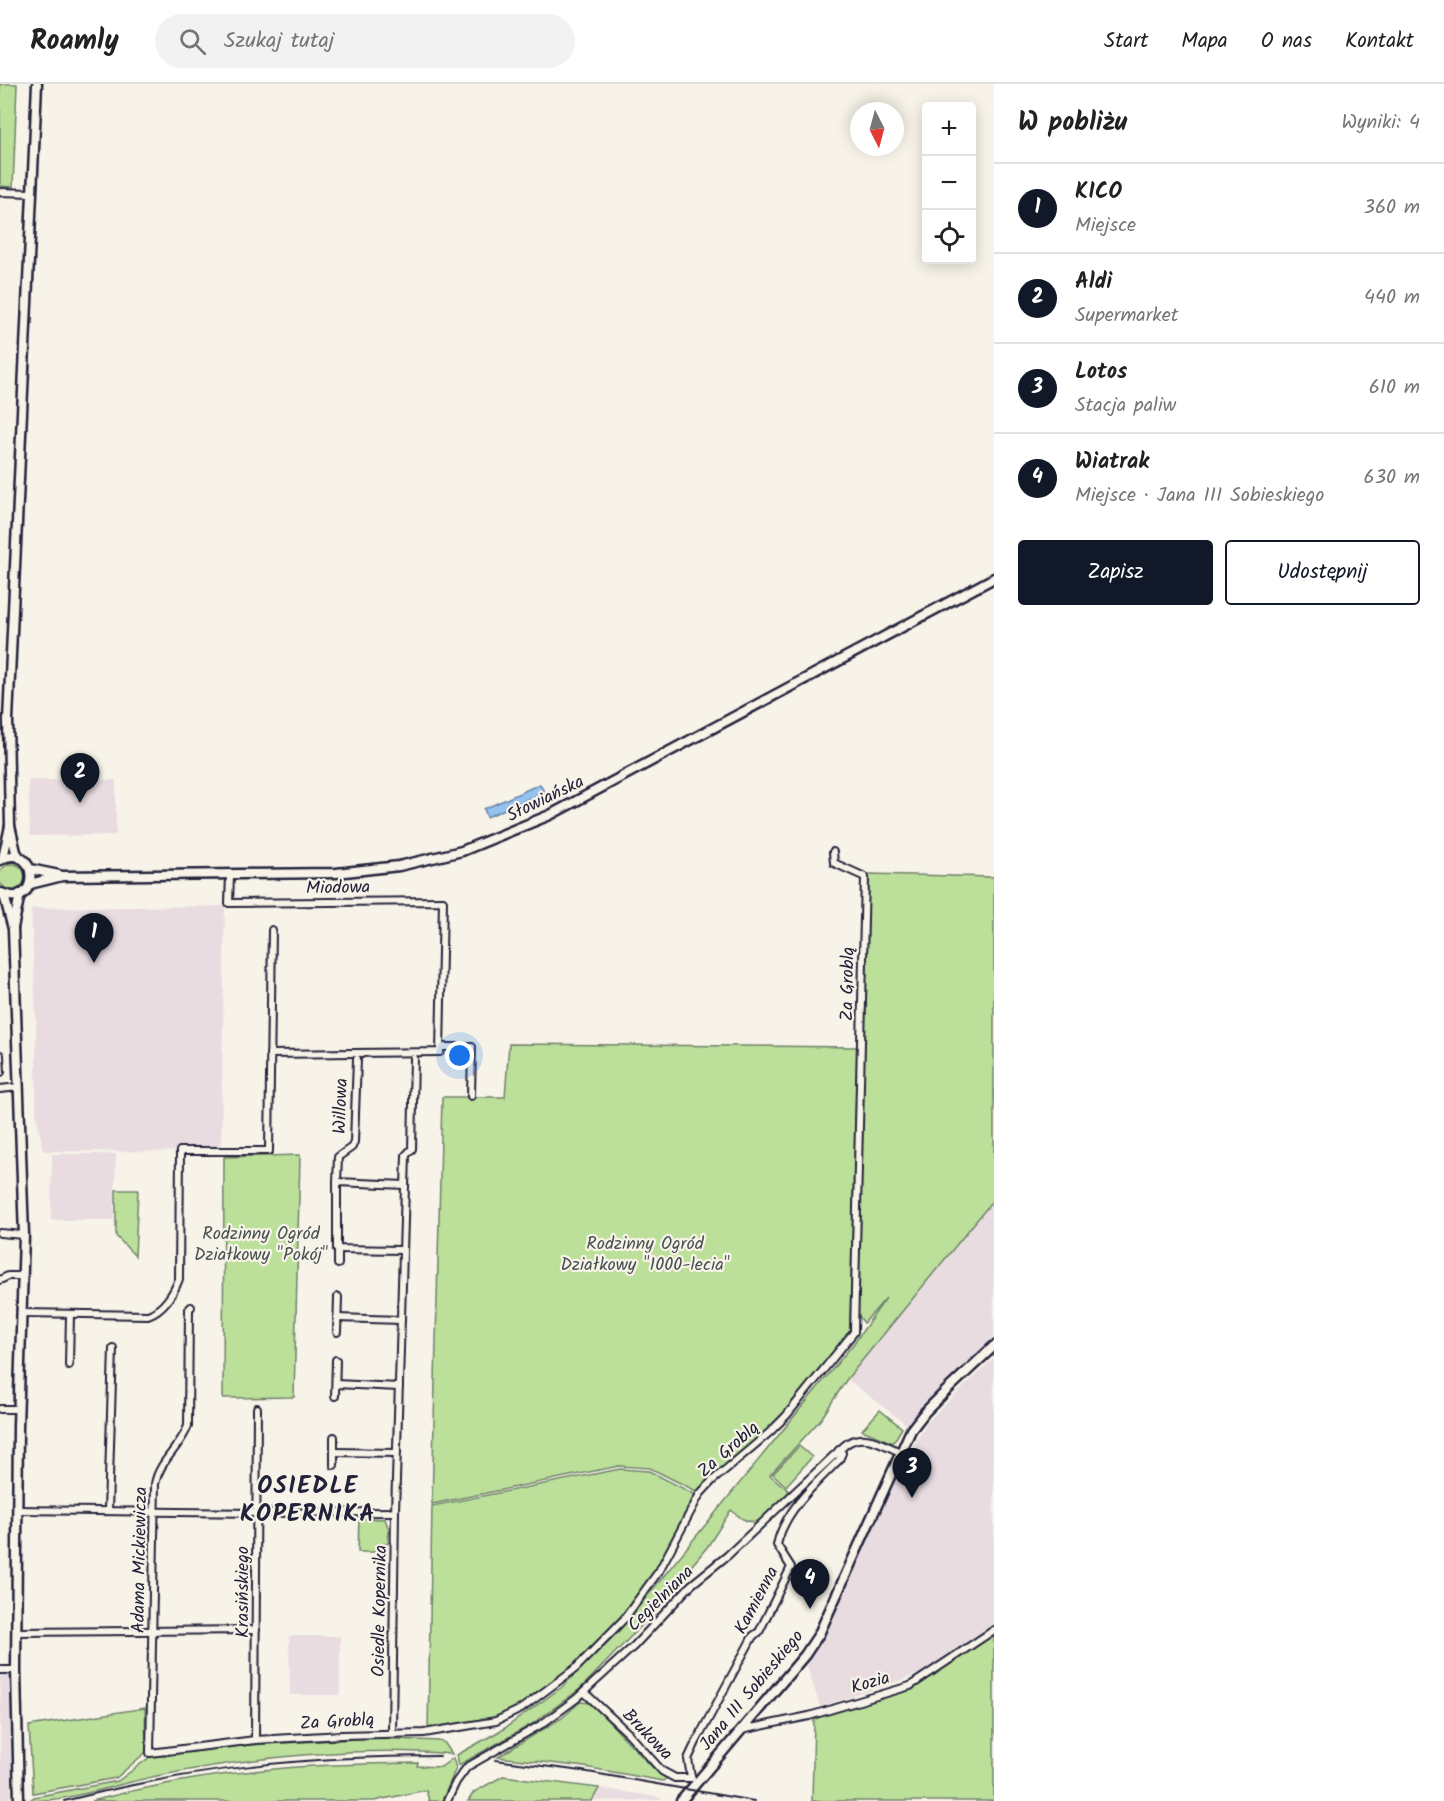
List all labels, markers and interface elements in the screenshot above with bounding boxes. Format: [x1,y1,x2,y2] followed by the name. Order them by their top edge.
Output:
[155,14,575,68] search box
[30,19,119,64] text: Roamly
[224,24,334,59] text: Szukaj tutaj
[176,25,209,58] icon: search
[1104,25,1148,58] text: Start
[1181,25,1228,58] text: Mapa
[1261,25,1312,58] text: O nas
[1345,25,1414,58] text: Kontakt
[850,102,904,156] north arrow
[922,102,976,264] map controls
[922,102,976,156] button: +
[1018,102,1127,144] text: W pobliżu
[1341,107,1420,139] text: Wyniki: 4
[922,156,976,210] button: −
[1075,175,1122,210] text: KICO
[1034,192,1041,224] text: 1
[1364,192,1420,224] text: 360 m
[922,210,976,264] button: locate
[1075,210,1136,242] text: Miejsce
[1075,265,1112,300] text: Aldi
[1032,282,1043,314] text: 2
[1364,282,1420,314] text: 440 m
[1075,300,1178,332] text: Supermarket
[1075,355,1127,390] text: Lotos
[1032,372,1043,404] text: 3
[1369,372,1420,404] text: 610 m
[1075,390,1176,422] text: Stacja paliw
[1075,445,1149,480] text: Wiatrak
[1032,462,1043,494] text: 4
[1364,462,1420,494] text: 630 m
[1075,480,1324,512] text: Miejsce · Jana III Sobieskiego
[1018,540,1213,605] button: Zapisz
[1225,540,1420,605] button: Udostępnij
[60,754,100,803] pin: 2
[502,768,589,831] street label: Słowiańska
[306,873,370,904] street label: Miodowa
[74,914,113,963] pin: 1
[833,947,864,1021] street label: Za Groblą
[445,1041,474,1070] your location
[326,1078,357,1134] street label: Willowa
[194,1220,328,1270] park label: Rodzinny Ogród Działkowy "Pokój"
[560,1230,730,1280] park label: Rodzinny Ogród Działkowy "1000-lecia"
[691,1415,767,1485] street label: Za Groblą
[892,1448,932,1498] pin: 3
[240,1467,376,1534] district label: OSIEDLE KOPERNIKA
[125,1487,156,1633] street label: Adama Mickiewicza
[365,1545,396,1677] street label: Osiedle Kopernika
[229,1546,258,1638] street label: Krasińskiego
[621,1559,701,1639] street label: Cegielniana
[790,1560,830,1609] pin: 4
[727,1561,787,1640] street label: Kamienna
[693,1624,812,1758] street label: Jana III Sobieskiego
[847,1664,893,1703] street label: Kozia
[615,1702,679,1768] street label: Brukowa
[299,1706,375,1739] street label: Za Groblą

